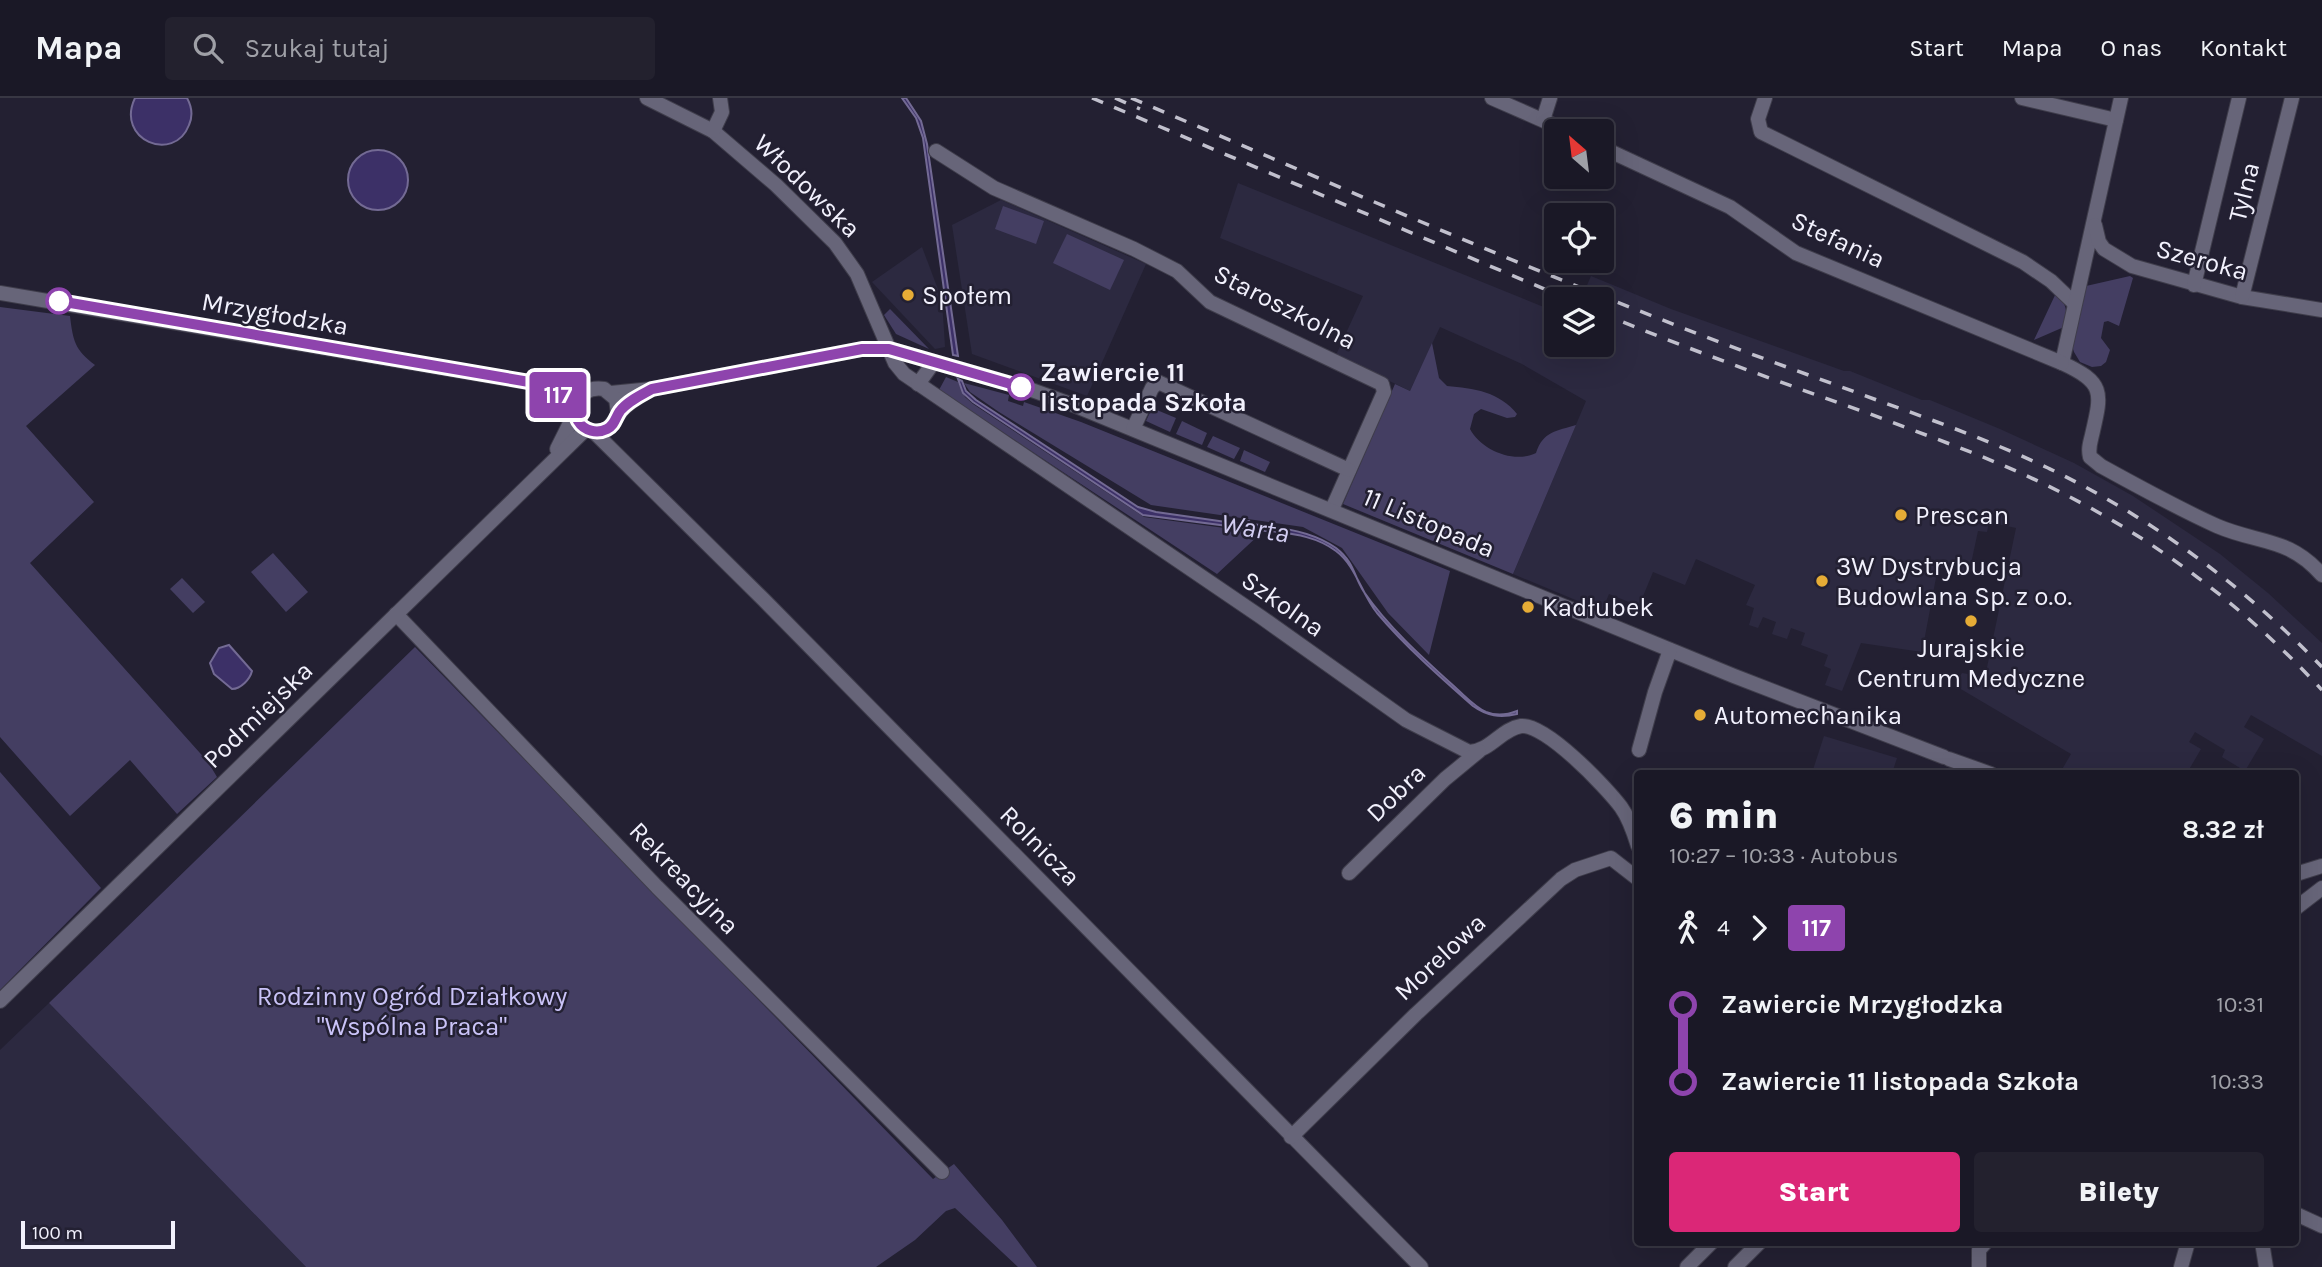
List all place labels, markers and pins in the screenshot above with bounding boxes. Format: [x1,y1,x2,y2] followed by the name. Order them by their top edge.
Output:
[922,280,1012,311] place label: Społem
[900,287,916,303] marker: Społem
[46,288,72,314] unlabelled marker
[1040,357,1247,418] place label: Zawiercie 11 listopada Szkoła
[1008,374,1034,400] marker: Zawiercie 11 listopada Szkoła
[1915,500,2009,531] place label: Prescan
[1893,507,1909,523] marker: Prescan
[1836,551,2072,612] place label: 3W Dystrybucja Budowlana Sp. z o.o.
[1814,573,1830,589] marker: 3W Dystrybucja Budowlana Sp. z o.o.
[1542,592,1654,623] place label: Kadłubek
[1520,599,1536,615] marker: Kadłubek
[1963,613,1979,629] marker: Jurajskie Centrum Medyczne
[1857,633,2085,694] place label: Jurajskie Centrum Medyczne
[1714,700,1902,731] place label: Automechanika
[1692,707,1708,723] marker: Automechanika

